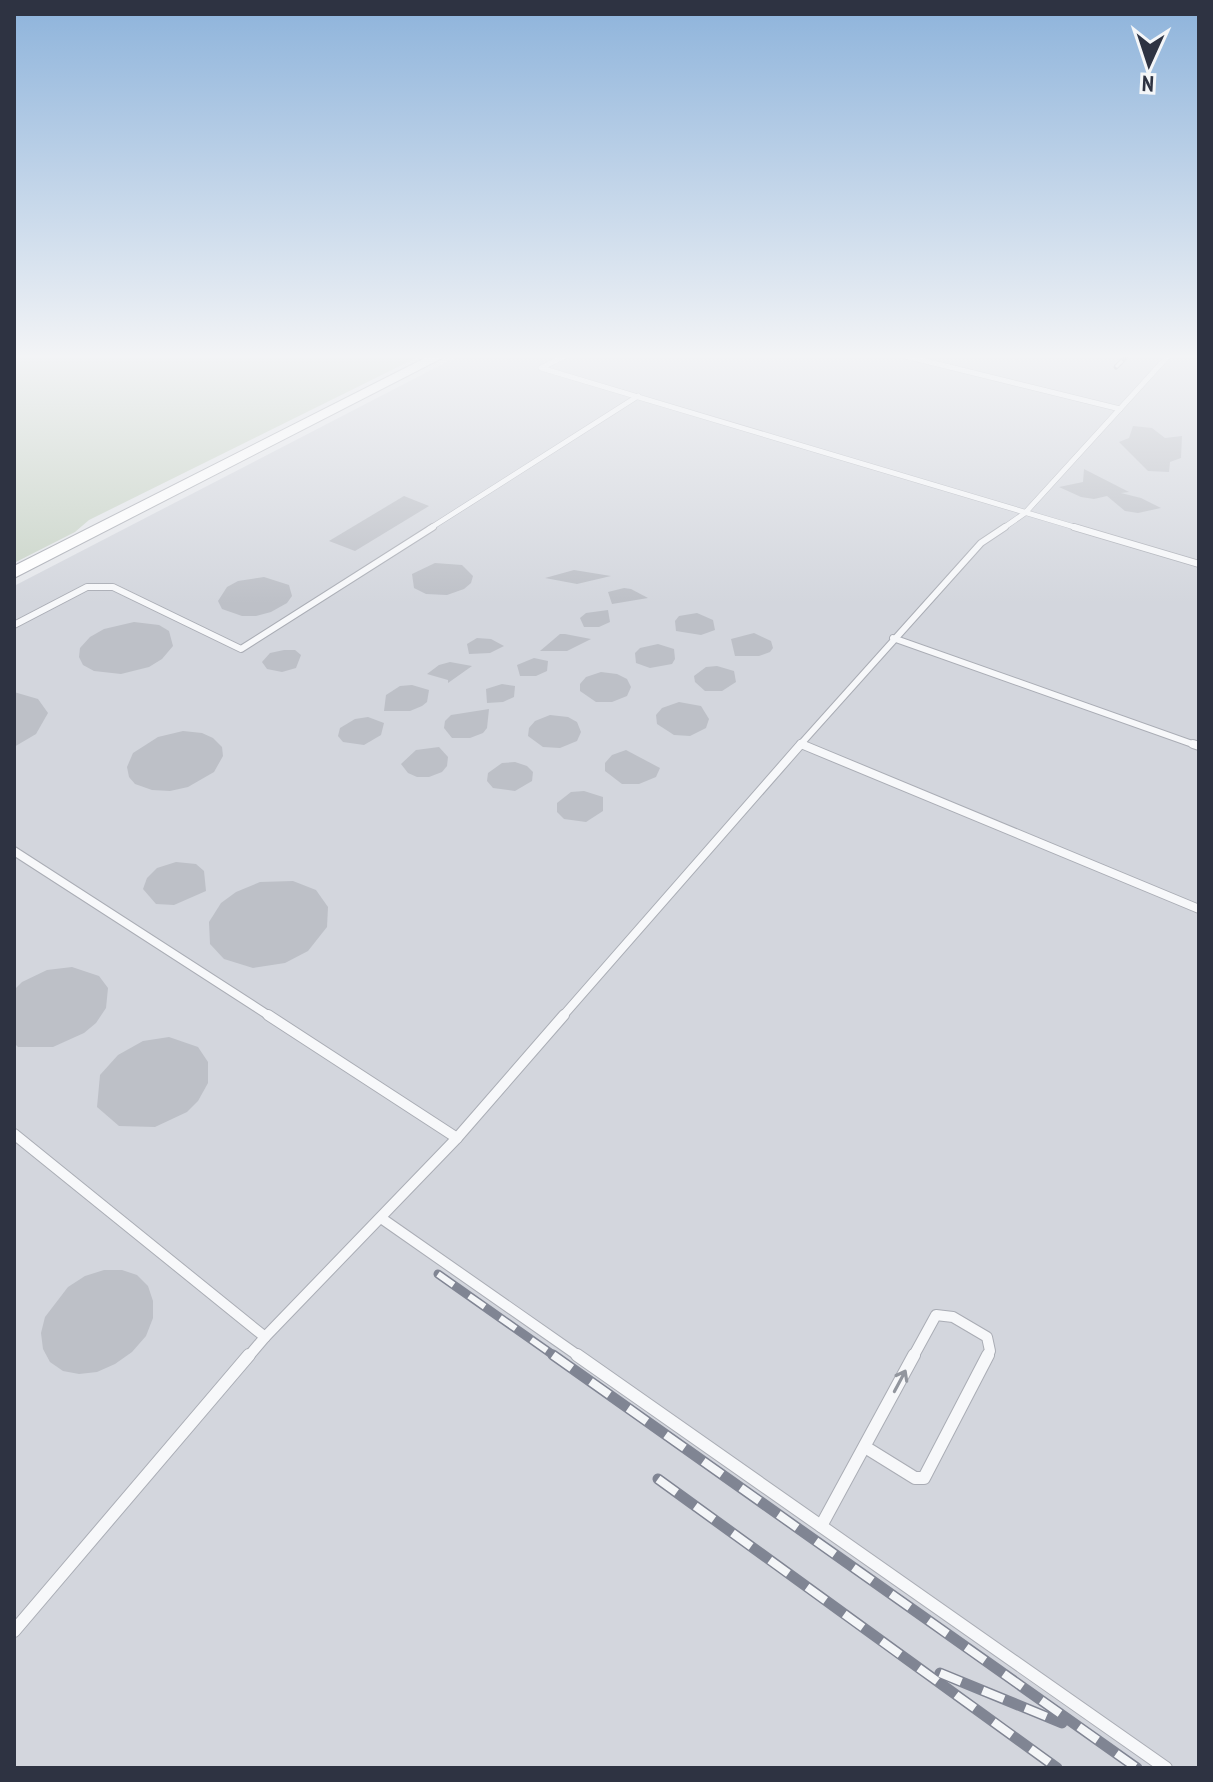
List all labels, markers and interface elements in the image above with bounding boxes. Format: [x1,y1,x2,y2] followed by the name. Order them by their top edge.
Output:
[1109,24,1189,104] north arrow
[1141,70,1155,98] text: N
[893,1370,909,1393] one-way arrow

